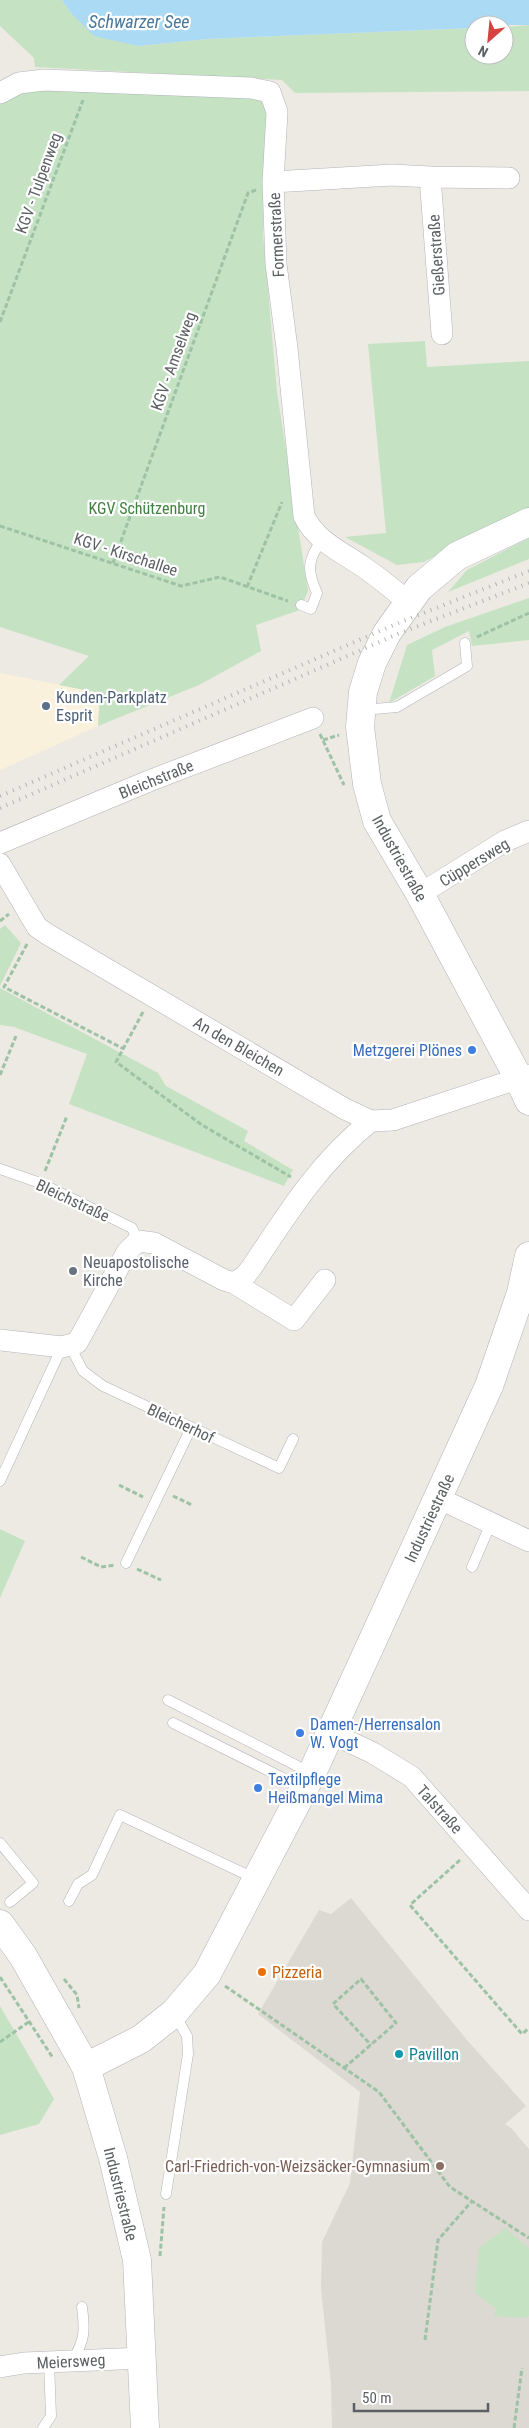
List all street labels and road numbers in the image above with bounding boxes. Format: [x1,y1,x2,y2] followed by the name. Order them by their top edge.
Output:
[11,130,65,236] street label: KGV - Tulpenweg
[265,192,288,278] street label: Formerstraße
[424,214,449,296] street label: Gießerstraße
[147,309,200,413] street label: KGV - Amselweg
[72,529,180,580] street label: KGV - Kirschallee
[116,756,196,803] street label: Bleichstraße
[368,812,431,905] street label: Industriestraße
[436,834,513,891] street label: Cüppersweg
[190,1013,287,1080] street label: An den Bleichen
[33,1175,113,1226] street label: Bleichstraße
[144,1400,217,1447] street label: Bleicherhof
[401,1471,458,1566] street label: Industriestraße
[413,1781,466,1838] street label: Talstraße
[100,2145,141,2243] street label: Industriestraße
[36,2350,106,2373] street label: Meiersweg

